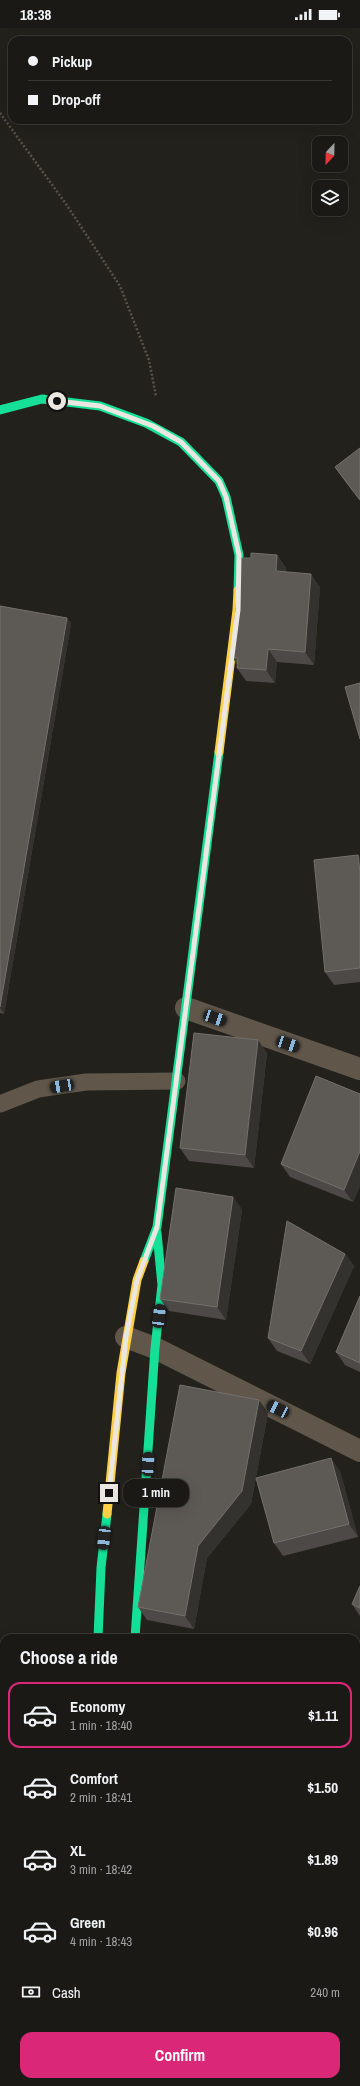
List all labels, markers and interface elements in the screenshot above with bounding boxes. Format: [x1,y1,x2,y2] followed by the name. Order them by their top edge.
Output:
[20,4,51,25] text: 18:38
[52,51,92,72] text: Pickup
[52,89,101,110] text: Drop-off
[312,136,348,172] north arrow
[312,136,348,216] map controls
[312,180,348,216] button: layers
[48,392,66,410] route start
[202,1008,228,1028] car
[275,1034,301,1054] car
[49,1078,75,1094] car
[152,1303,166,1329] car
[265,1398,291,1420] car
[141,1452,155,1476] car
[123,1479,189,1507] callout: 1 min
[100,1484,118,1502] route end
[142,1484,170,1501] text: 1 min
[97,1525,111,1551] car
[20,1645,118,1670] text: Choose a ride
[70,1696,125,1717] text: Economy
[22,1697,58,1733] icon: car
[308,1705,338,1726] text: $1.11
[70,1717,132,1734] text: 1 min · 18:40
[70,1768,118,1789] text: Comfort
[22,1769,58,1805] icon: car
[307,1777,338,1798] text: $1.50
[70,1789,132,1806] text: 2 min · 18:41
[70,1840,86,1861] text: XL
[22,1841,58,1877] icon: car
[307,1849,338,1870] text: $1.89
[70,1861,132,1878] text: 3 min · 18:42
[70,1912,106,1933] text: Green
[22,1913,58,1949] icon: car
[307,1921,338,1942] text: $0.96
[70,1933,132,1950] text: 4 min · 18:43
[20,1981,42,2003] icon: cash
[52,1982,81,2003] text: Cash
[310,1984,340,2001] text: 240 m
[20,2032,340,2078] button: Confirm

